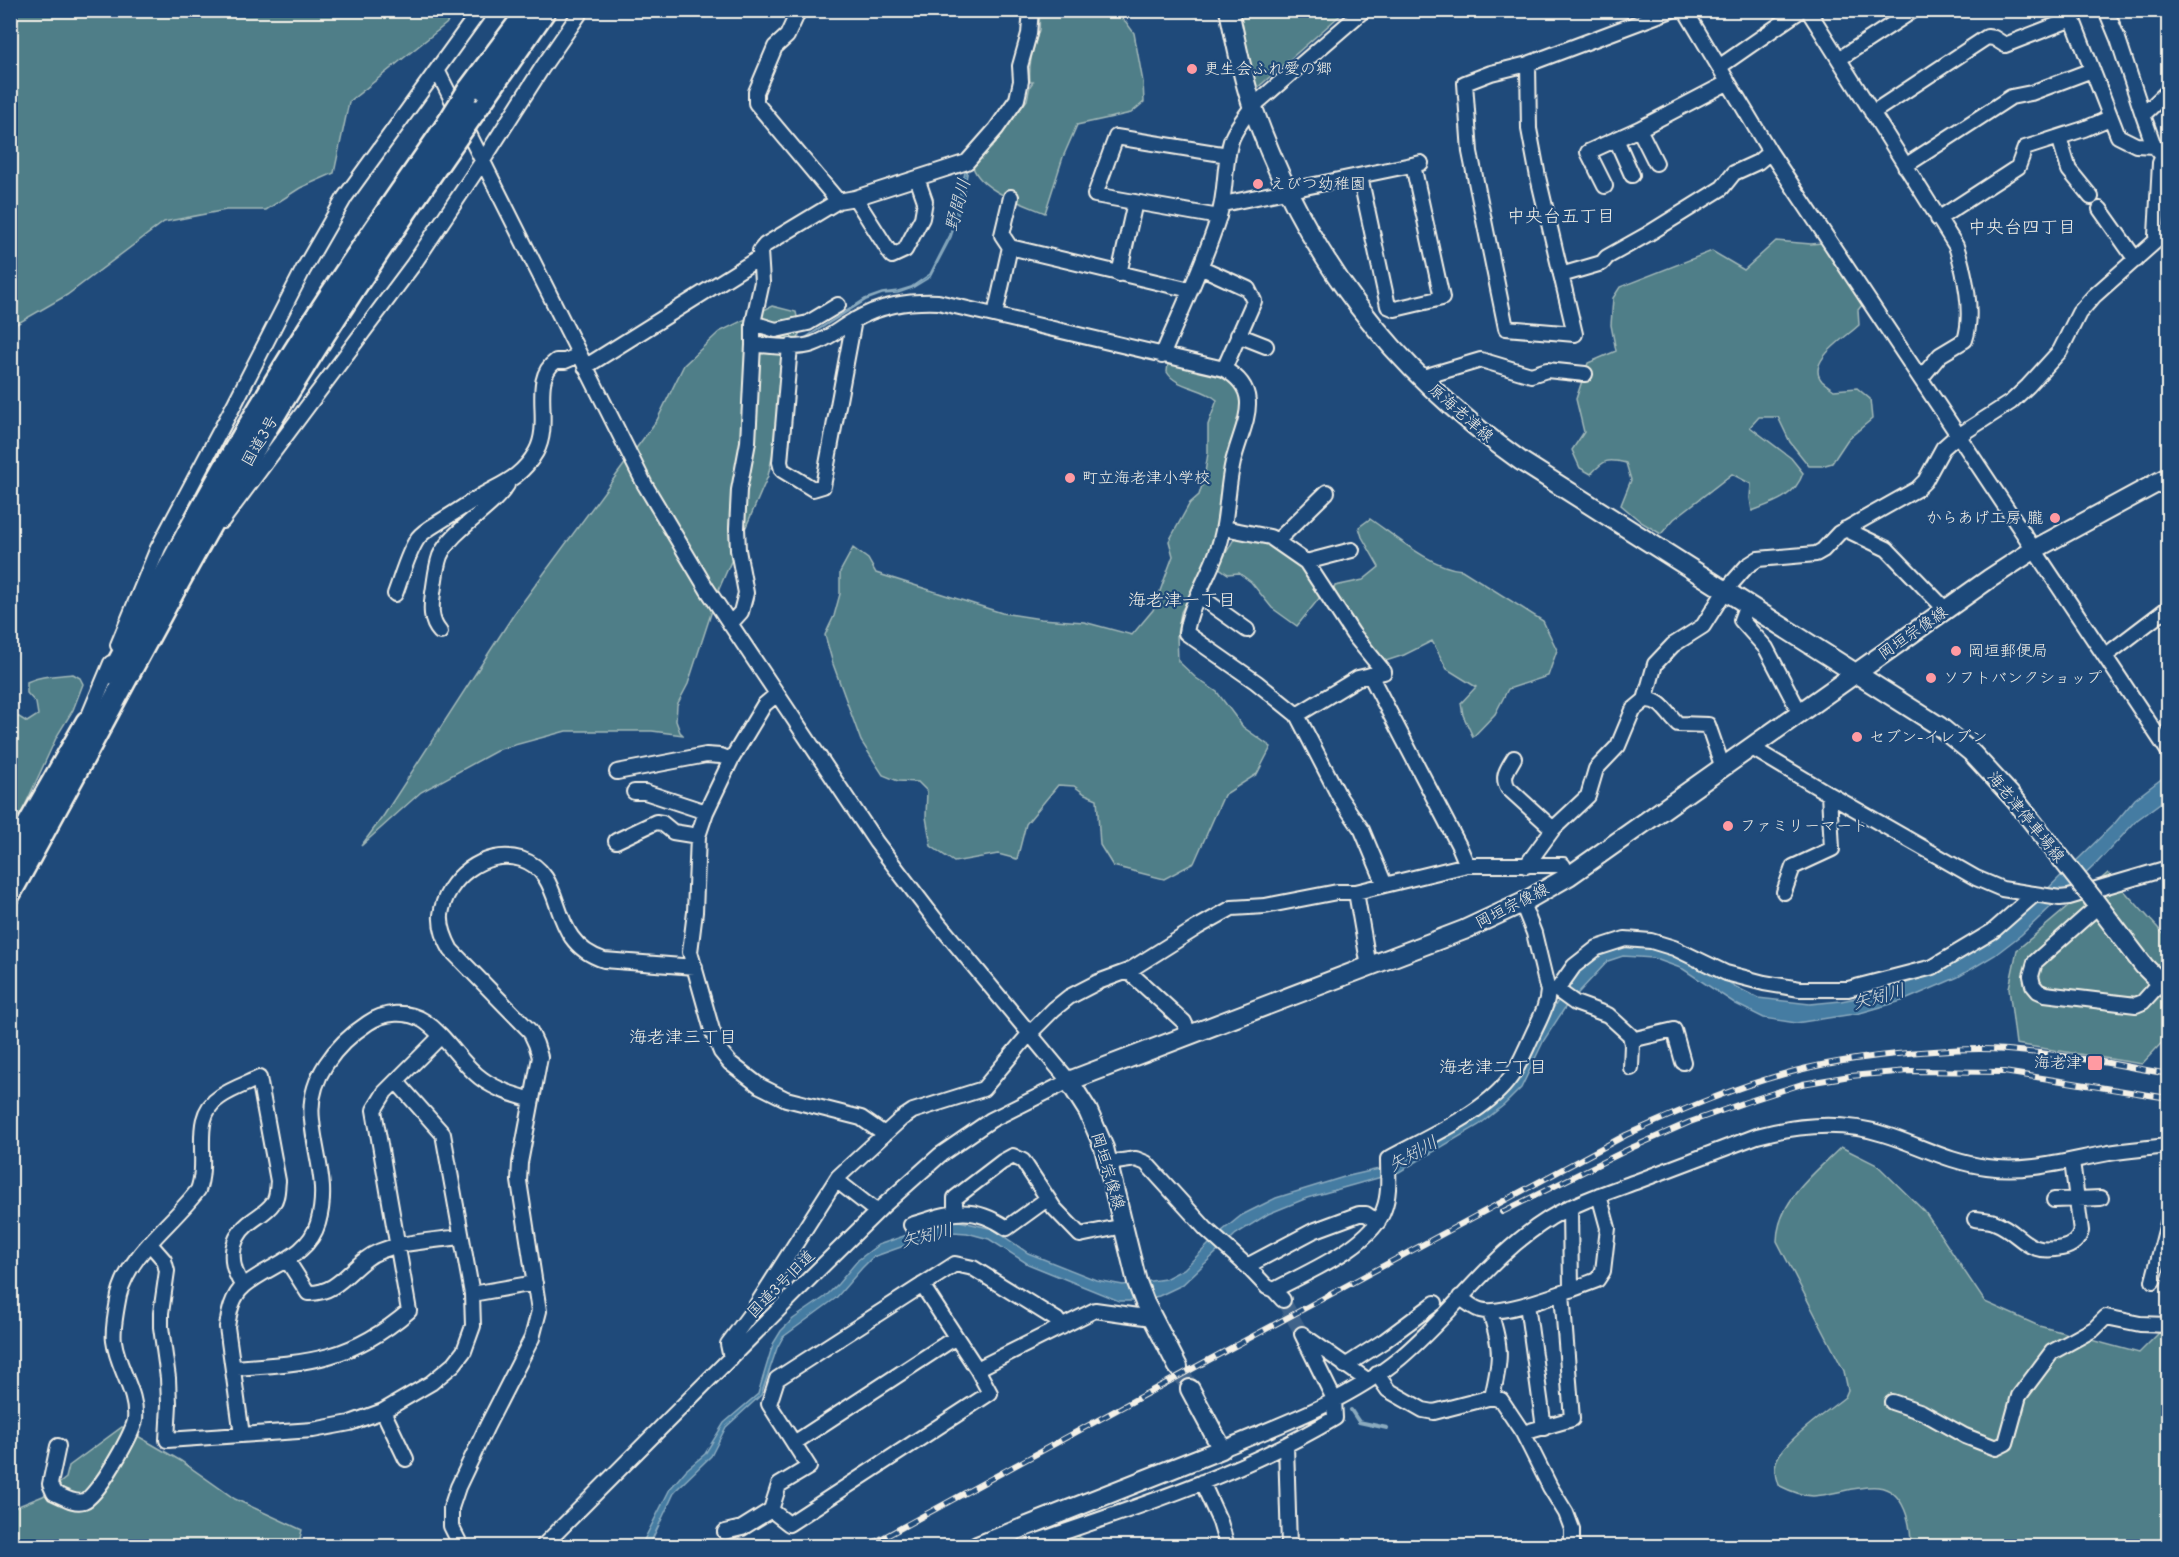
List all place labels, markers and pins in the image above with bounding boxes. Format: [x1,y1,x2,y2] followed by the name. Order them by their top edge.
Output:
[1204,60,1332,78] place label: 更生会ふれ愛の郷
[1185,62,1199,76] marker: 更生会ふれ愛の郷
[1270,175,1366,193] place label: えびつ幼稚園
[1251,177,1265,191] marker: えびつ幼稚園
[1082,469,1210,487] place label: 町立海老津小学校
[1063,471,1077,485] marker: 町立海老津小学校
[1926,509,2043,527] place label: からあげ工房 朧
[2048,511,2062,525] marker: からあげ工房 朧
[1968,642,2048,660] place label: 岡垣郵便局
[1949,644,1963,658] marker: 岡垣郵便局
[1943,669,2102,687] place label: ソフトバンクショップ
[1924,671,1938,685] marker: ソフトバンクショップ
[1869,728,1987,746] place label: セブン-イレブン
[1850,730,1864,744] marker: セブン-イレブン
[1740,817,1868,835] place label: ファミリーマート
[1721,819,1735,833] marker: ファミリーマート
[2034,1054,2082,1072] place label: 海老津
[2086,1054,2104,1072] marker: 海老津

